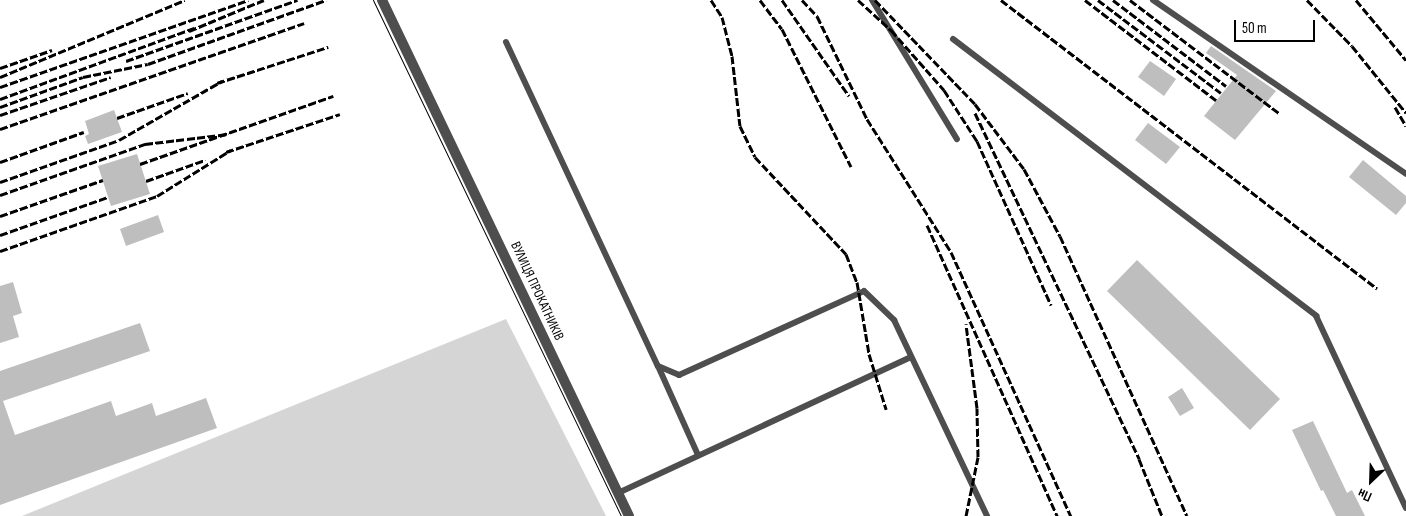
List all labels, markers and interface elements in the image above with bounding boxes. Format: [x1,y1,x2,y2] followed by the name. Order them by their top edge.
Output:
[1236,10,1317,42] scale bar
[1242,19,1267,38] text: 50 m
[507,239,567,343] street label: ВУЛИЦЯ ПРОКАТНИКІВ
[1346,456,1396,506] north arrow
[1355,485,1374,506] text: Пн

